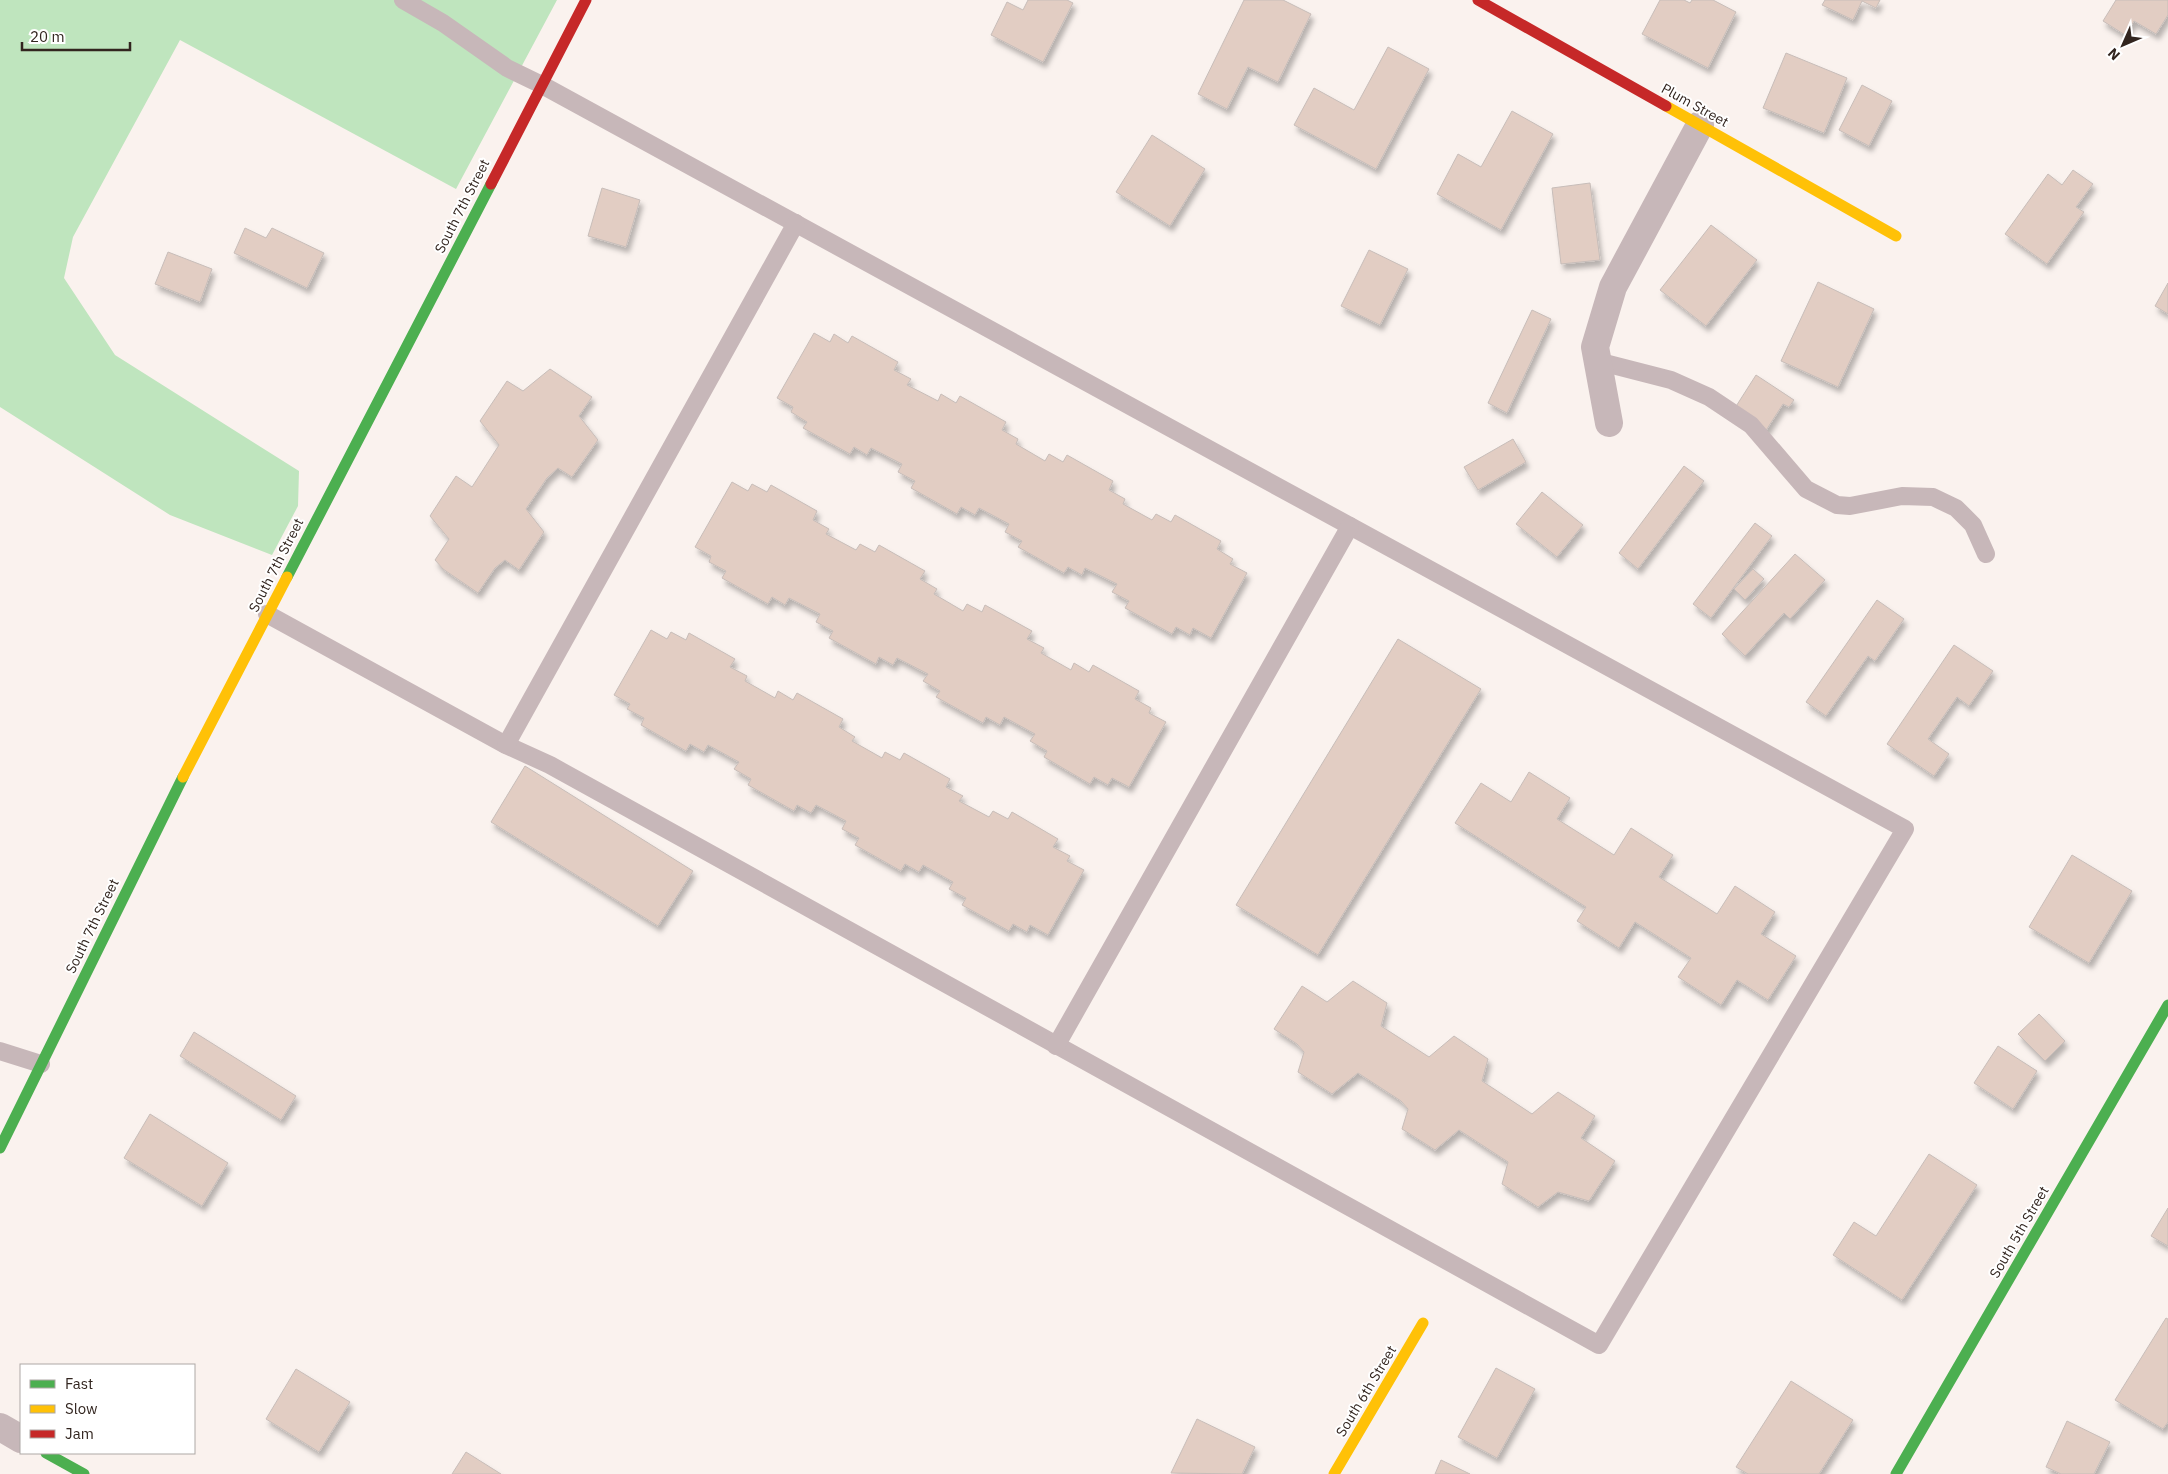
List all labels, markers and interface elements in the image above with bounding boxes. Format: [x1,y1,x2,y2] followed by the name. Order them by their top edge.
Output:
[22,20,130,52] scale bar
[2098,20,2148,70] north arrow
[30,27,65,46] text: 20 m
[2104,44,2124,64] text: N
[1658,79,1732,131] street label: Plum Street
[431,156,493,256] street label: South 7th Street
[245,515,307,615] street label: South 7th Street
[61,876,123,976] street label: South 7th Street
[1985,1183,2053,1281] street label: South 5th Street
[1332,1342,1400,1440] street label: South 6th Street
[20,1364,195,1454] legend
[65,1374,93,1393] text: Fast
[65,1399,98,1418] text: Slow
[65,1424,94,1443] text: Jam

